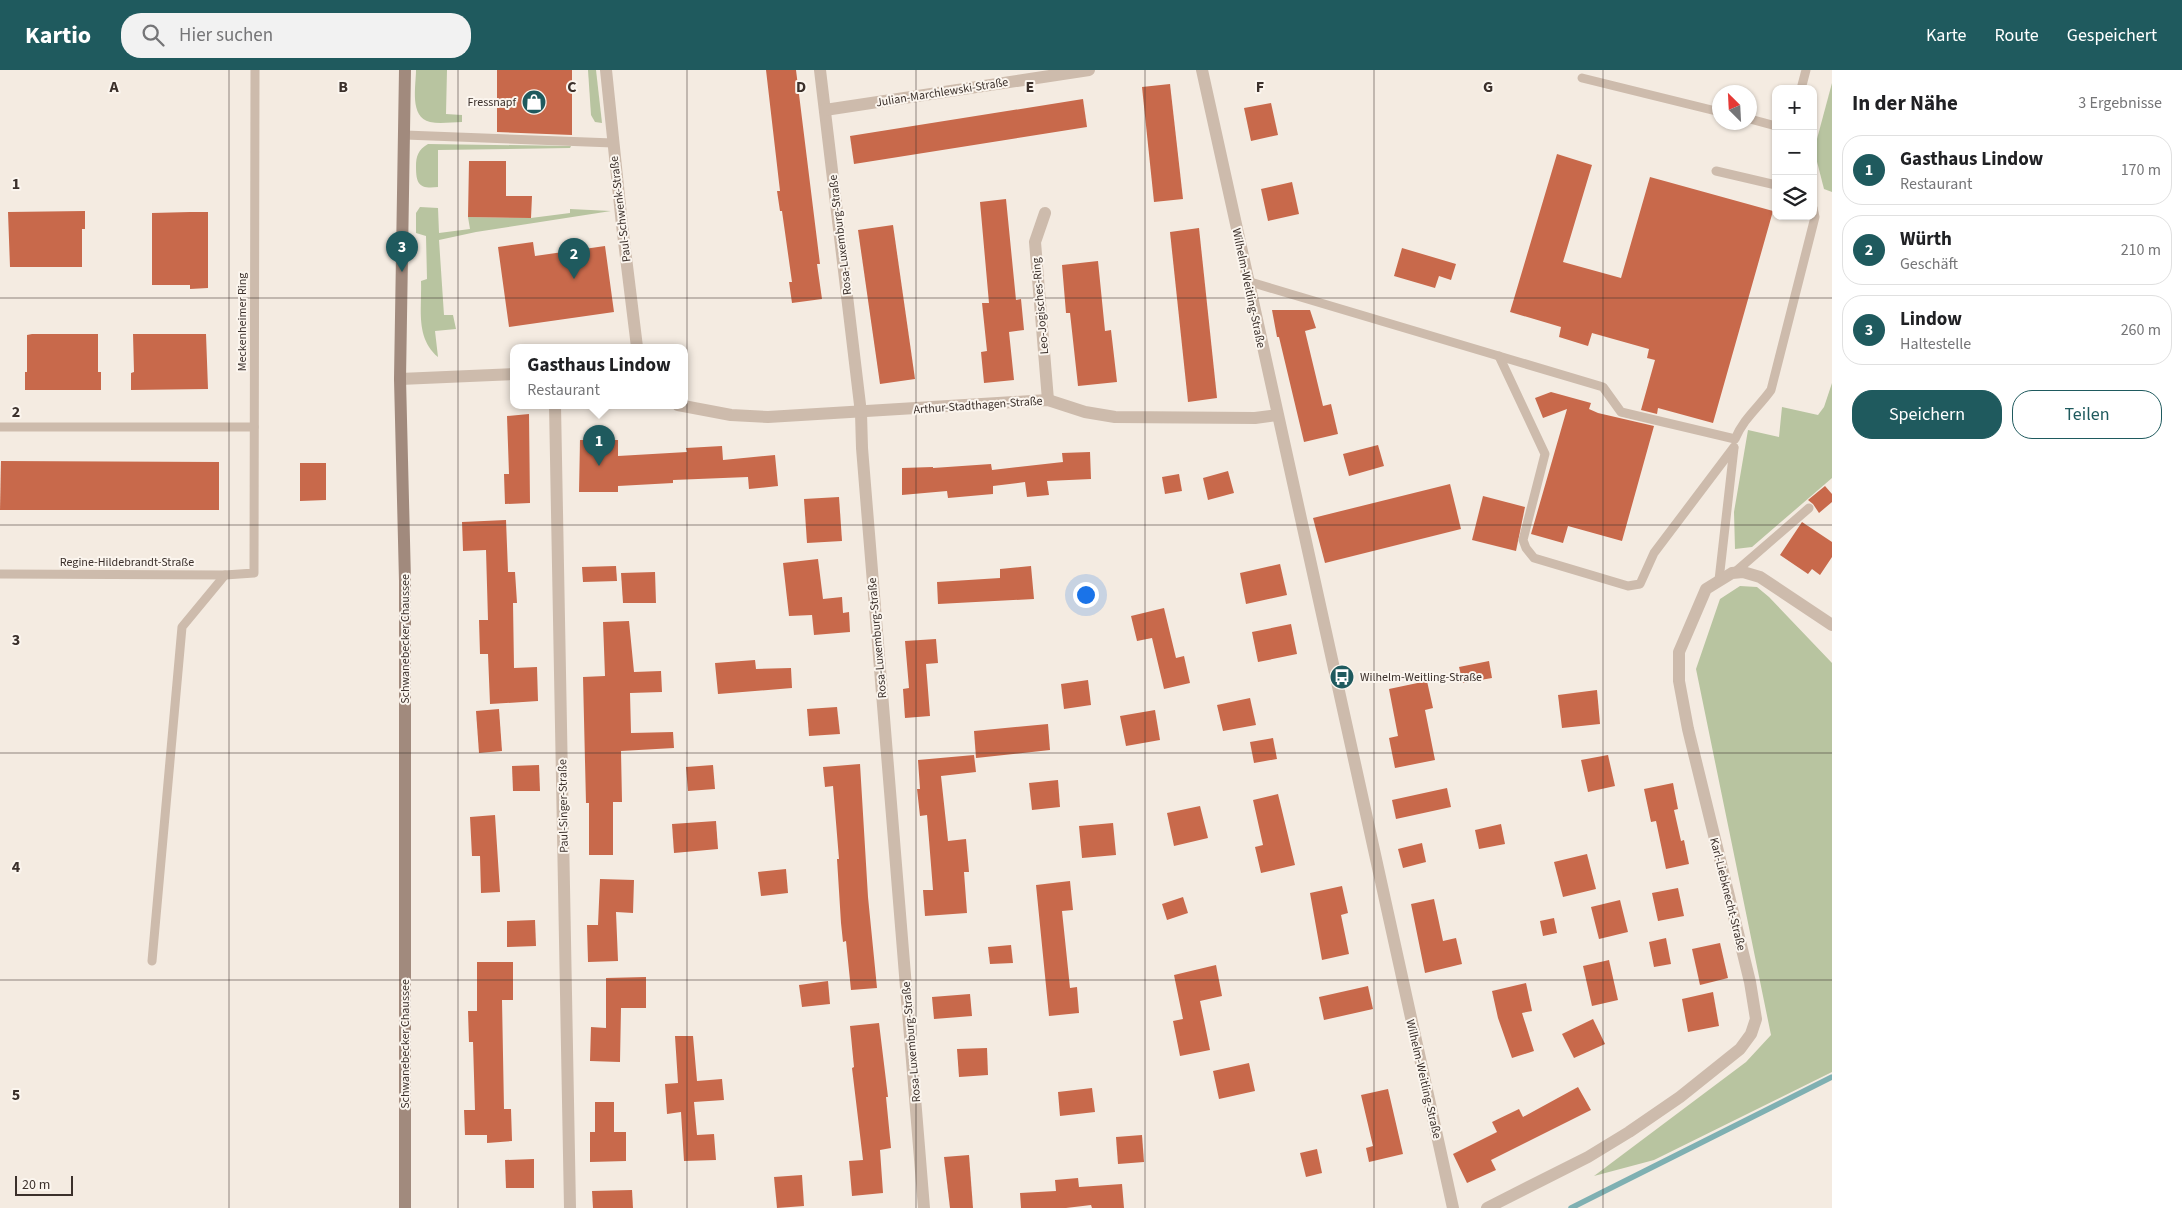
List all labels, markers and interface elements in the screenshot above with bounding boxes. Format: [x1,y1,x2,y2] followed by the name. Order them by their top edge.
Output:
[121,13,471,58] search box
[25,18,91,53] text: Kartio
[139,21,167,49] icon: search
[179,22,273,49] text: Hier suchen
[1926,23,1966,48] text: Karte
[1994,23,2039,48] text: Route
[2067,23,2157,48] text: Gespeichert
[875,74,1009,111] street label: Julian-Marchlewski-Straße
[108,76,119,98] text: A
[338,76,348,98] text: B
[567,76,577,98] text: C
[796,76,806,98] text: D
[1026,76,1034,98] text: E
[1256,76,1264,98] text: F
[1483,76,1493,98] text: G
[1712,85,1757,130] north arrow
[1772,85,1817,220] map controls
[1772,85,1817,130] button: +
[1852,88,1958,118] text: In der Nähe
[521,89,547,115] shop icon: Fressnapf
[2078,92,2162,114] text: 3 Ergebnisse
[468,94,516,111] place label: Fressnapf
[1772,130,1817,175] button: −
[1900,146,2043,173] text: Gasthaus Lindow
[606,155,635,263] street label: Paul-Schwenk-Straße
[1865,159,1873,181] text: 1
[2121,159,2161,181] text: 170 m
[12,173,20,195] text: 1
[1900,173,1973,195] text: Restaurant
[825,174,856,296] street label: Rosa-Luxemburg-Straße
[1772,175,1817,220] button: layers
[1900,226,1952,253] text: Würth
[1228,227,1270,350] street label: Wilhelm-Weitling-Straße
[386,231,418,272] pin: 3
[558,238,590,279] pin: 2
[1865,239,1873,261] text: 2
[2121,239,2161,261] text: 210 m
[1900,253,1958,275] text: Geschäft
[1028,257,1053,355] street label: Leo-Jogisches-Ring
[234,273,251,371] street label: Meckenheimer Ring
[1900,306,1962,333] text: Lindow
[1865,319,1873,341] text: 3
[2121,319,2161,341] text: 260 m
[1900,333,1971,355] text: Haltestelle
[510,344,688,409] popup
[527,352,671,379] text: Gasthaus Lindow
[527,379,600,401] text: Restaurant
[1852,390,2002,439] button: Speichern
[2012,390,2162,439] button: Teilen
[913,393,1043,418] street label: Arthur-Stadthagen-Straße
[12,401,20,423] text: 2
[583,425,615,466] pin: 1
[60,554,194,571] street label: Regine-Hildebrandt-Straße
[397,574,414,704] street label: Schwanebecker Chaussee
[864,577,891,699] street label: Rosa-Luxemburg-Straße
[1073,582,1099,608] your location
[12,629,20,651] text: 3
[1329,664,1355,690] bus stop icon: Wilhelm-Weitling-Straße
[1360,669,1482,686] place label: Wilhelm-Weitling-Straße
[554,759,573,853] street label: Paul-Singer-Straße
[1705,836,1750,953] street label: Karl-Liebknecht-Straße
[12,856,21,878] text: 4
[397,979,414,1109] street label: Schwanebecker Chaussee
[898,981,925,1103] street label: Rosa-Luxemburg-Straße
[1402,1018,1446,1141] street label: Wilhelm-Weitling-Straße
[12,1084,20,1106] text: 5
[15,1173,72,1196] scale bar
[22,1175,50,1195] text: 20 m

